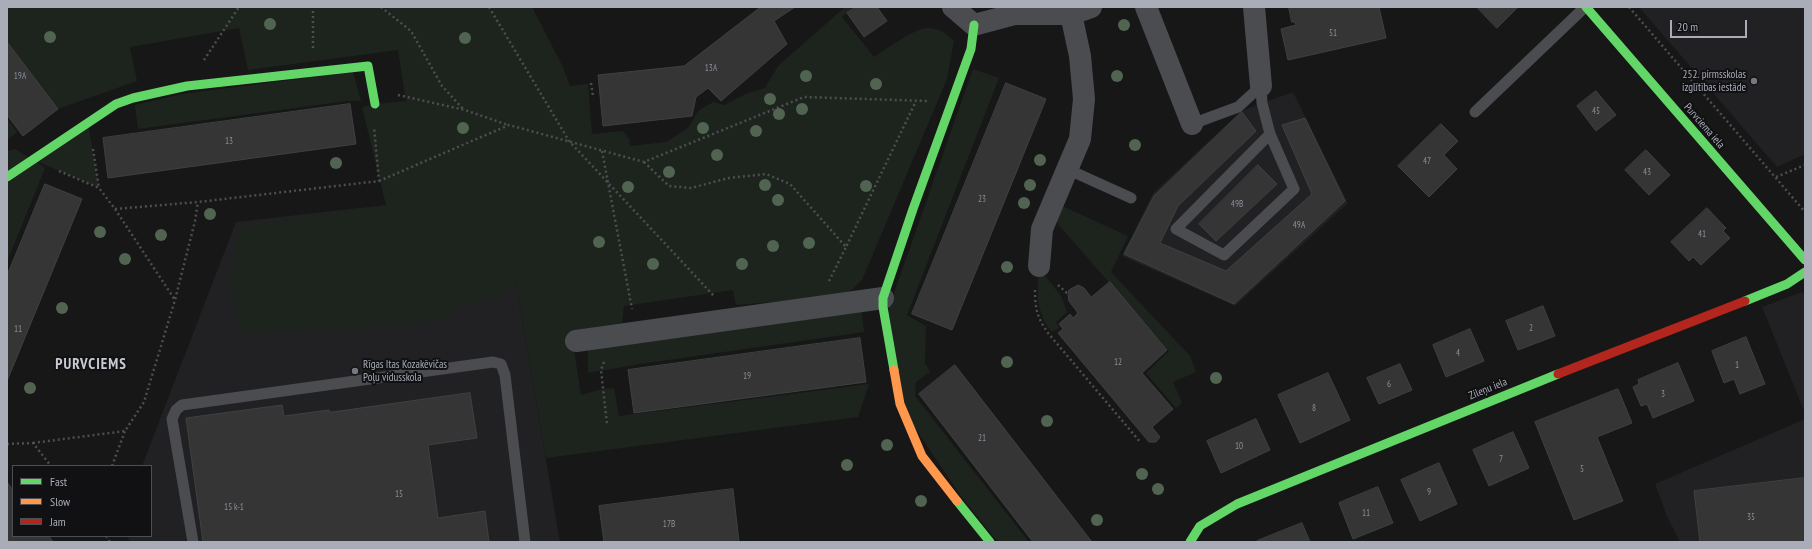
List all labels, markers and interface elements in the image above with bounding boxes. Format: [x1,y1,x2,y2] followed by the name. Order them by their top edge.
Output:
[1672,12,1749,38] scale bar
[1677,19,1698,34] text: 20 m
[1329,28,1337,38] house number: 51
[705,63,717,73] house number: 13A
[1682,68,1746,94] place label: 252. pirmsskolas izglītības iestāde
[14,71,26,81] house number: 19A
[1749,76,1759,86] marker: 252. pirmsskolas izglītības iestāde
[1681,101,1727,151] street label: Purvciema iela
[1592,106,1600,116] house number: 45
[225,136,233,146] house number: 13
[1423,156,1431,166] house number: 47
[1643,167,1651,177] house number: 43
[978,194,986,204] house number: 23
[1231,199,1243,209] house number: 49B
[1293,220,1305,230] house number: 49A
[1698,229,1706,239] house number: 41
[1529,323,1533,333] house number: 2
[14,324,22,334] house number: 11
[1456,348,1460,358] house number: 4
[55,356,127,374] district label: PURVCIEMS
[1114,357,1122,367] house number: 12
[363,358,447,384] place label: Rīgas Itas Kozakēvičas Poļu vidusskola
[1735,360,1739,370] house number: 1
[350,366,360,376] marker: Rīgas Itas Kozakēvičas Poļu vidusskola
[743,371,751,381] house number: 19
[1467,375,1509,403] street label: Zileņu iela
[1387,379,1391,389] house number: 6
[1661,389,1665,399] house number: 3
[1312,403,1316,413] house number: 8
[978,433,986,443] house number: 21
[1235,441,1243,451] house number: 10
[1499,454,1503,464] house number: 7
[1580,464,1584,474] house number: 5
[12,465,152,537] legend
[50,474,67,489] text: Fast
[1427,487,1431,497] house number: 9
[395,489,403,499] house number: 15
[50,494,70,509] text: Slow
[224,502,244,512] house number: 15 k-1
[1362,508,1370,518] house number: 11
[1747,512,1755,522] house number: 35
[50,514,66,529] text: Jam
[663,519,675,529] house number: 17B

